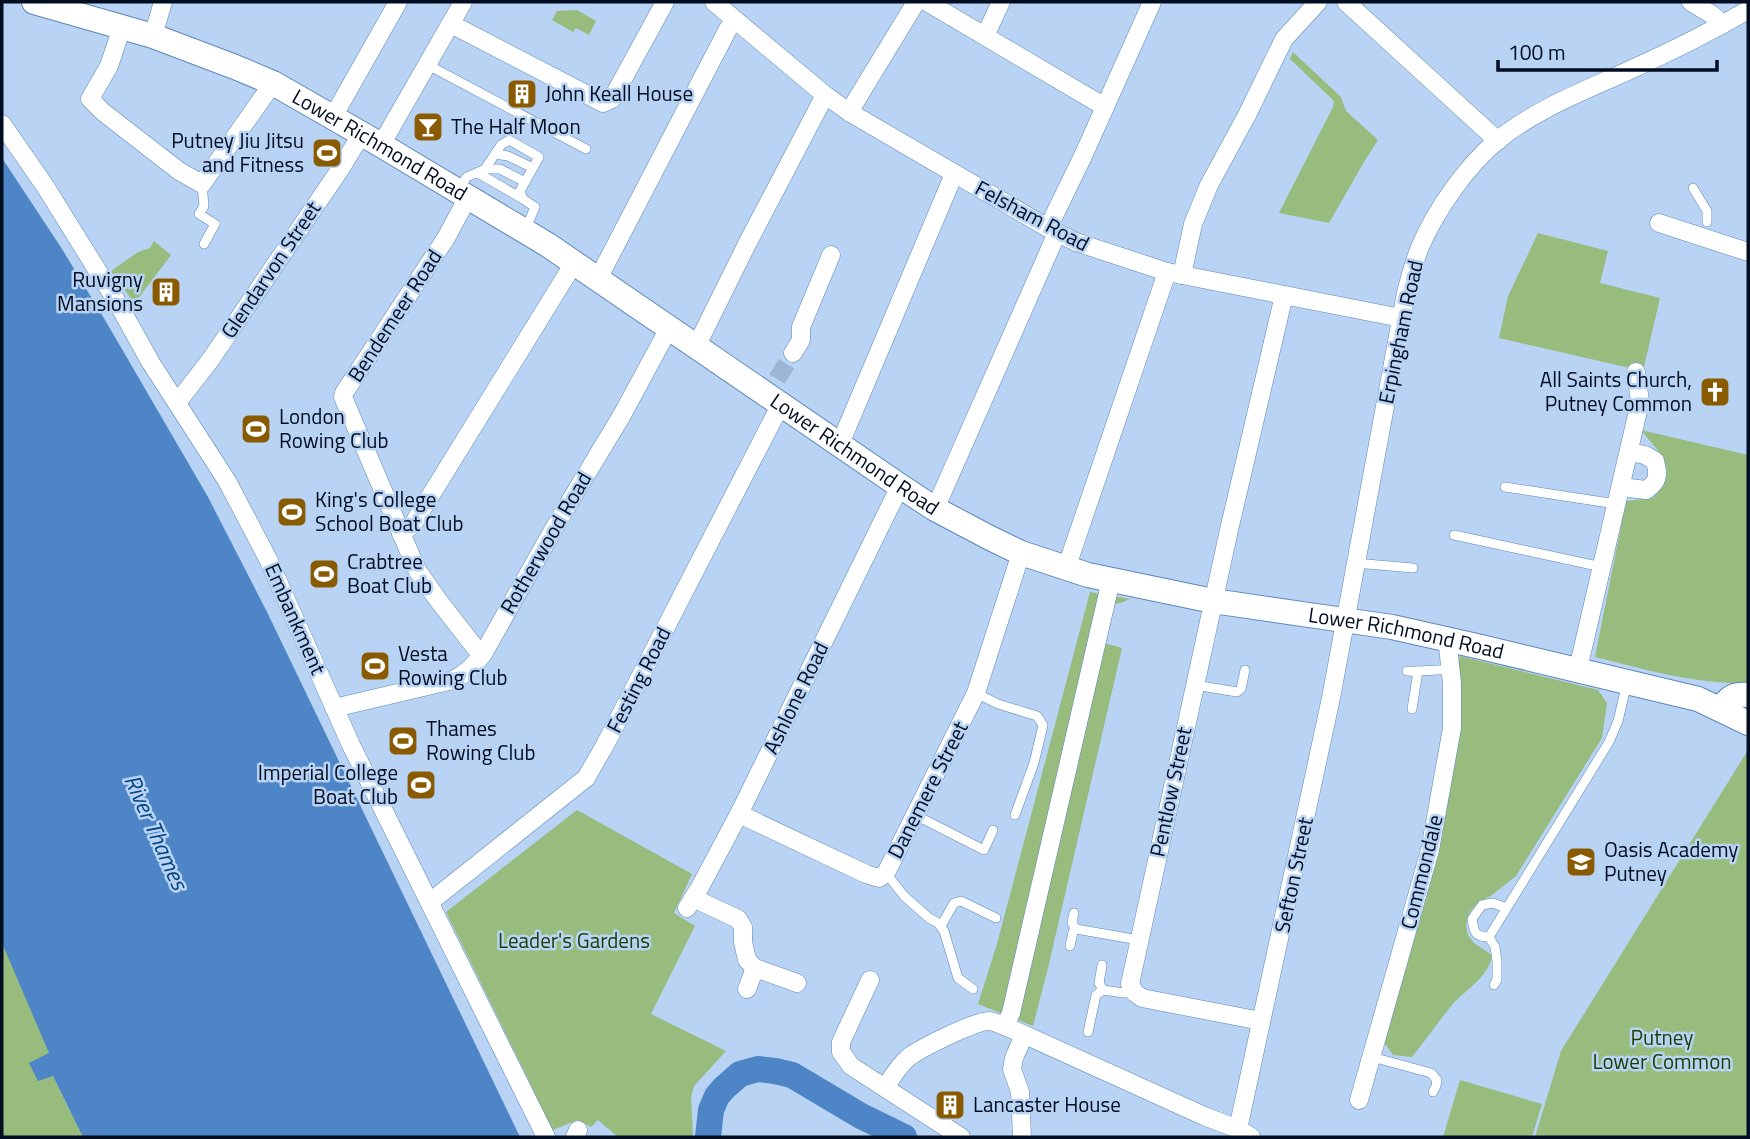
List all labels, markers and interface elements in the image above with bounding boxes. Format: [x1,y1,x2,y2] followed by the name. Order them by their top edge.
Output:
[1498,28,1717,72] scale bar
[1508,36,1565,68] text: 100 m
[505,77,539,111] building icon: John Keall House
[545,77,693,109] place label: John Keall House
[286,80,474,208] street label: Lower Richmond Road
[411,110,445,144] bar icon: The Half Moon
[451,110,581,142] place label: The Half Moon
[171,124,304,180] place label: Putney Jiu Jitsu and Fitness
[310,136,344,170] sports icon: Putney Jiu Jitsu and Fitness
[970,172,1095,259] street label: Felsham Road
[212,194,328,345] street label: Glendarvon Street
[339,243,449,388] street label: Bendemeer Road
[1369,257,1431,407] street label: Erpingham Road
[57,263,143,319] place label: Ruvigny Mansions
[149,275,183,309] building icon: Ruvigny Mansions
[1540,363,1692,419] place label: All Saints Church, Putney Common
[1698,375,1732,409] church icon: All Saints Church, Putney Common
[764,385,946,523] street label: Lower Richmond Road
[279,400,389,456] place label: London Rowing Club
[239,412,273,446] sports icon: London Rowing Club
[491,465,599,620] street label: Rotherwood Road
[315,483,463,539] place label: King's College School Boat Club
[275,495,309,529] sports icon: King's College School Boat Club
[347,545,432,601] place label: Crabtree Boat Club
[307,557,341,591] sports icon: Crabtree Boat Club
[257,558,335,680] street label: Embankment
[1306,598,1507,667] street label: Lower Richmond Road
[598,621,679,738] street label: Festing Road
[754,636,836,759] street label: Ashlone Road
[398,637,508,693] place label: Vesta Rowing Club
[358,649,392,683] sports icon: Vesta Rowing Club
[426,712,536,768] place label: Thames Rowing Club
[879,715,976,864] street label: Danemere Street
[1141,723,1200,860] street label: Pentlow Street
[386,724,420,758] sports icon: Thames Rowing Club
[258,756,398,812] place label: Imperial College Boat Club
[404,768,438,802] sports icon: Imperial College Boat Club
[115,769,198,897] water label: River Thames
[1391,811,1451,932] street label: Commondale
[1265,813,1321,936] street label: Sefton Street
[1604,833,1738,889] place label: Oasis Academy Putney
[1564,845,1598,879] school or university icon: Oasis Academy Putney
[498,924,650,956] park label: Leader's Gardens
[1592,1021,1732,1077] park label: Putney Lower Common
[933,1088,967,1122] building icon: Lancaster House
[973,1088,1121,1120] place label: Lancaster House

